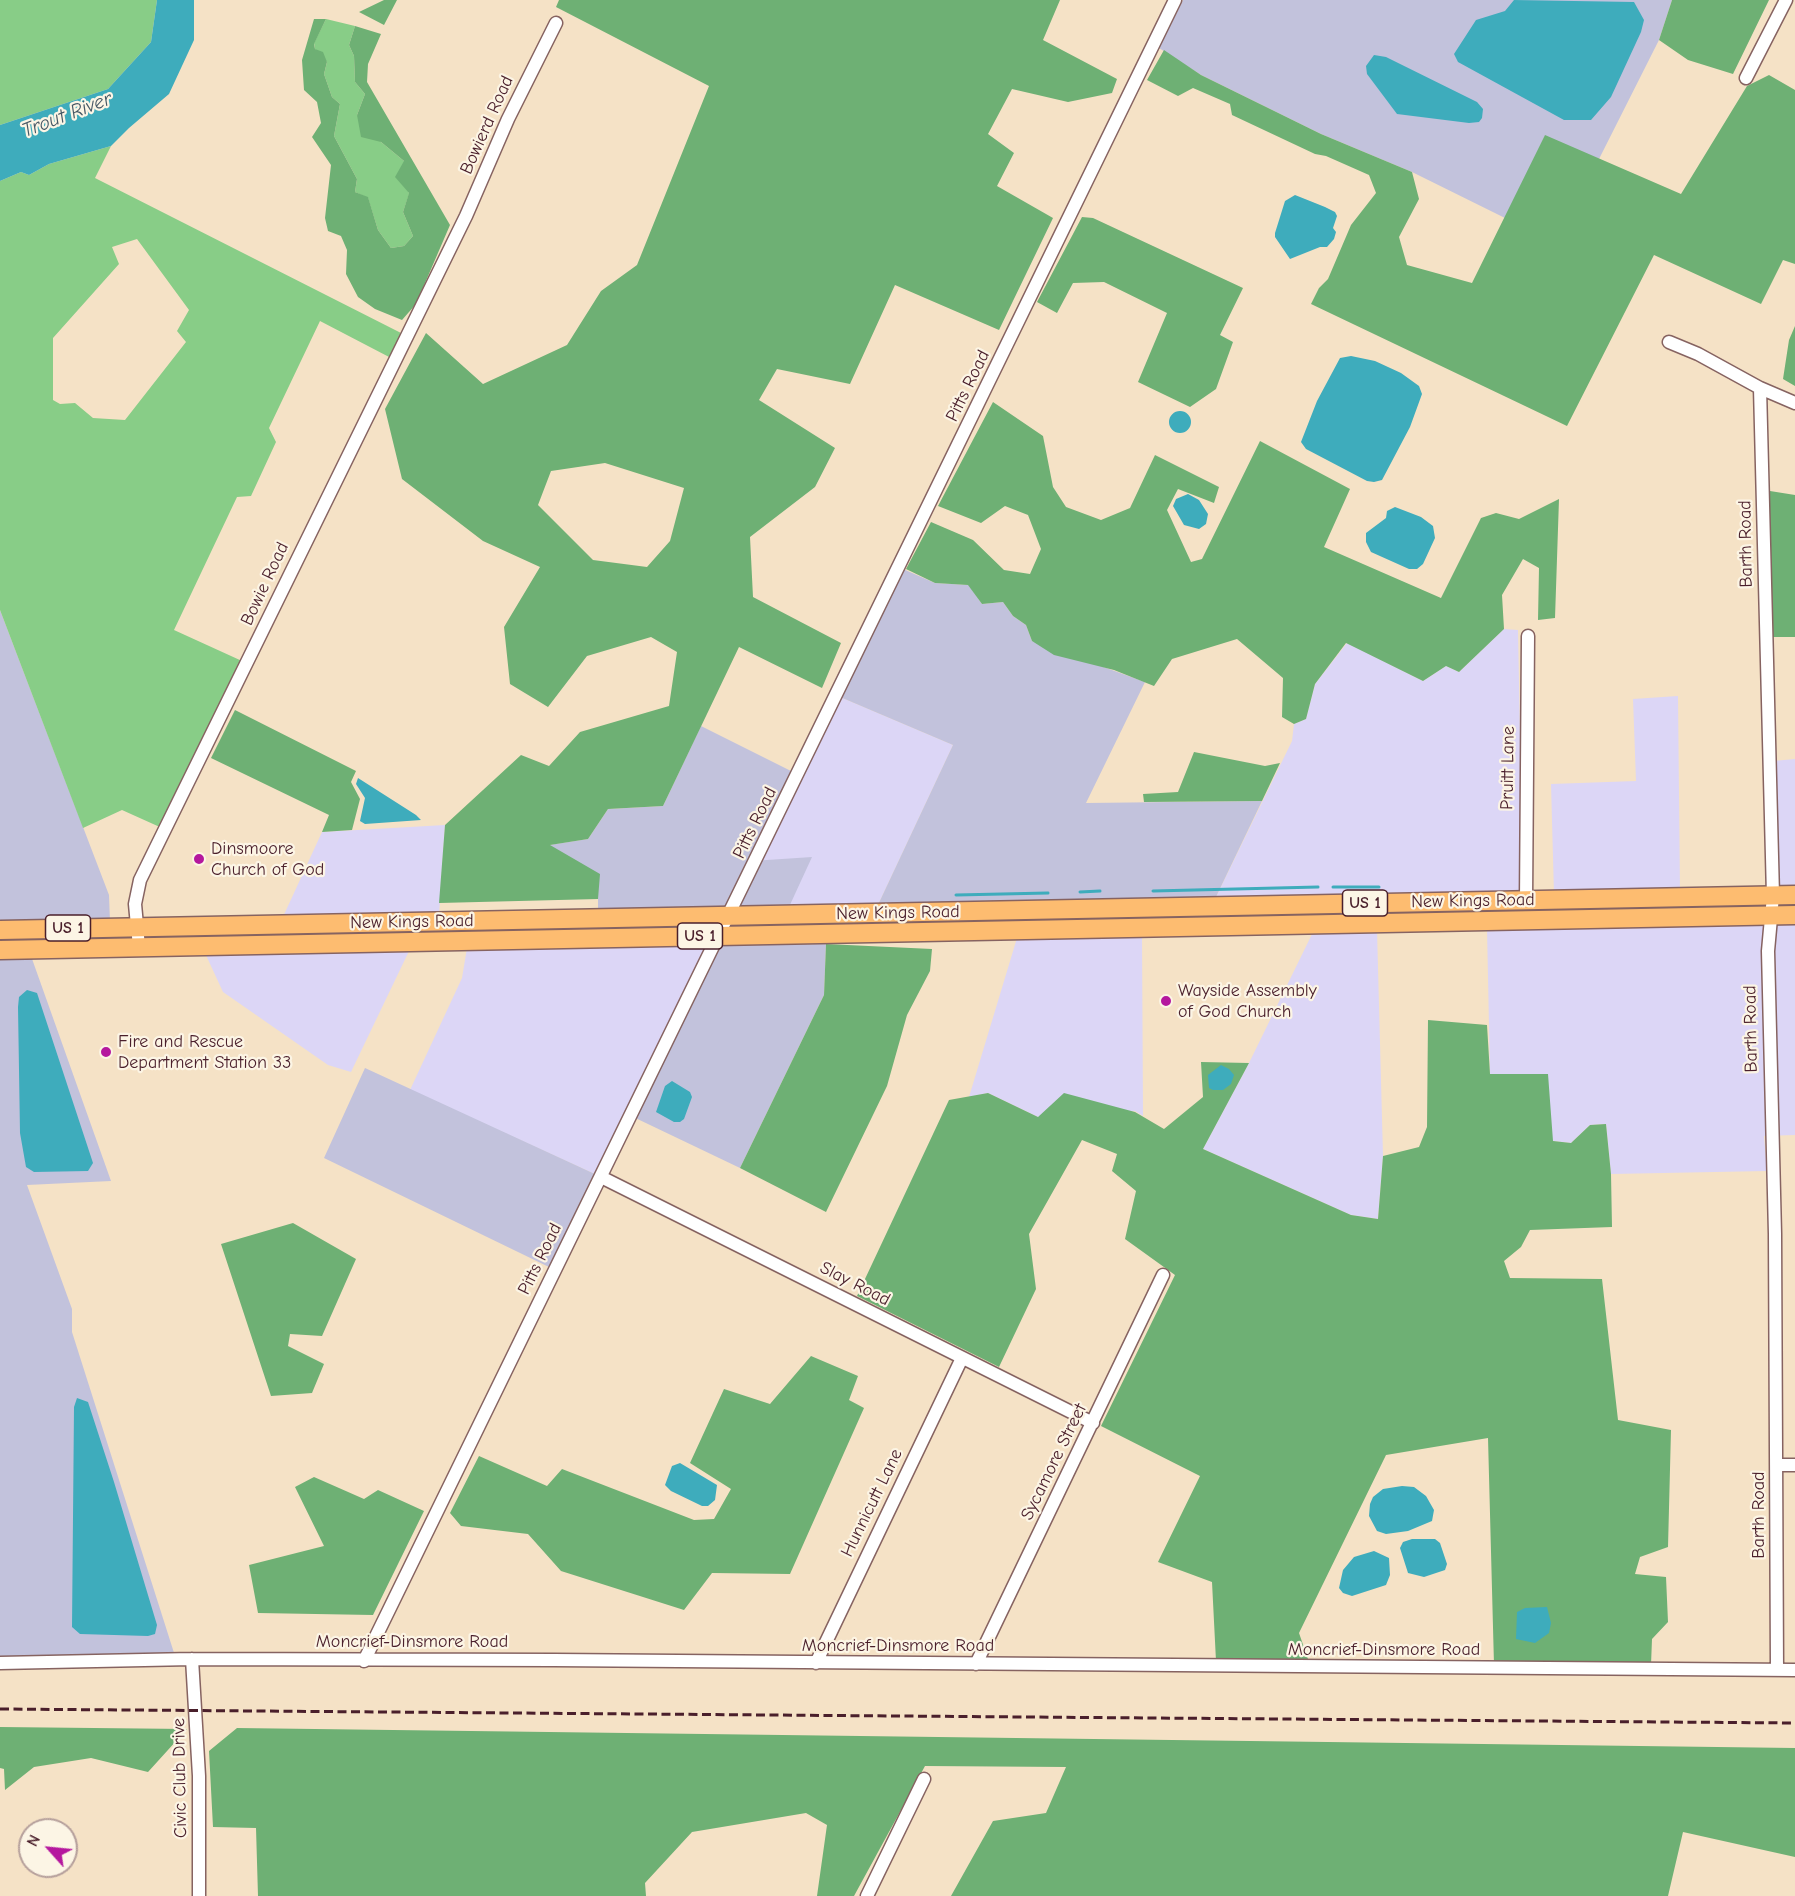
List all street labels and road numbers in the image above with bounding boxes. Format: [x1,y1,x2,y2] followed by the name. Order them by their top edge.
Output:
[456,72,518,178] street label: Bowierd Road
[941,347,995,425] street label: Pitts Road
[1734,500,1758,588] street label: Barth Road
[236,539,294,629] street label: Bowie Road
[1496,726,1520,810] street label: Pruitt Lane
[728,784,782,862] street label: Pitts Road
[1411,889,1535,913] street label: New Kings Road
[1342,890,1388,916] road number: US 1
[836,901,960,925] street label: New Kings Road
[350,910,474,934] street label: New Kings Road
[46,915,90,941] road number: US 1
[678,923,722,949] road number: US 1
[1739,985,1763,1073] street label: Barth Road
[513,1220,567,1298] street label: Pitts Road
[816,1257,894,1311] street label: Slay Road
[1016,1400,1092,1524] street label: Sycamore Street
[837,1446,907,1560] street label: Hunnicutt Lane
[1748,1471,1770,1559] street label: Barth Road
[316,1631,508,1653] street label: Moncrief-Dinsmore Road
[802,1635,994,1657] street label: Moncrief-Dinsmore Road
[1288,1639,1480,1661] street label: Moncrief-Dinsmore Road
[168,1718,192,1838] street label: Civic Club Drive

